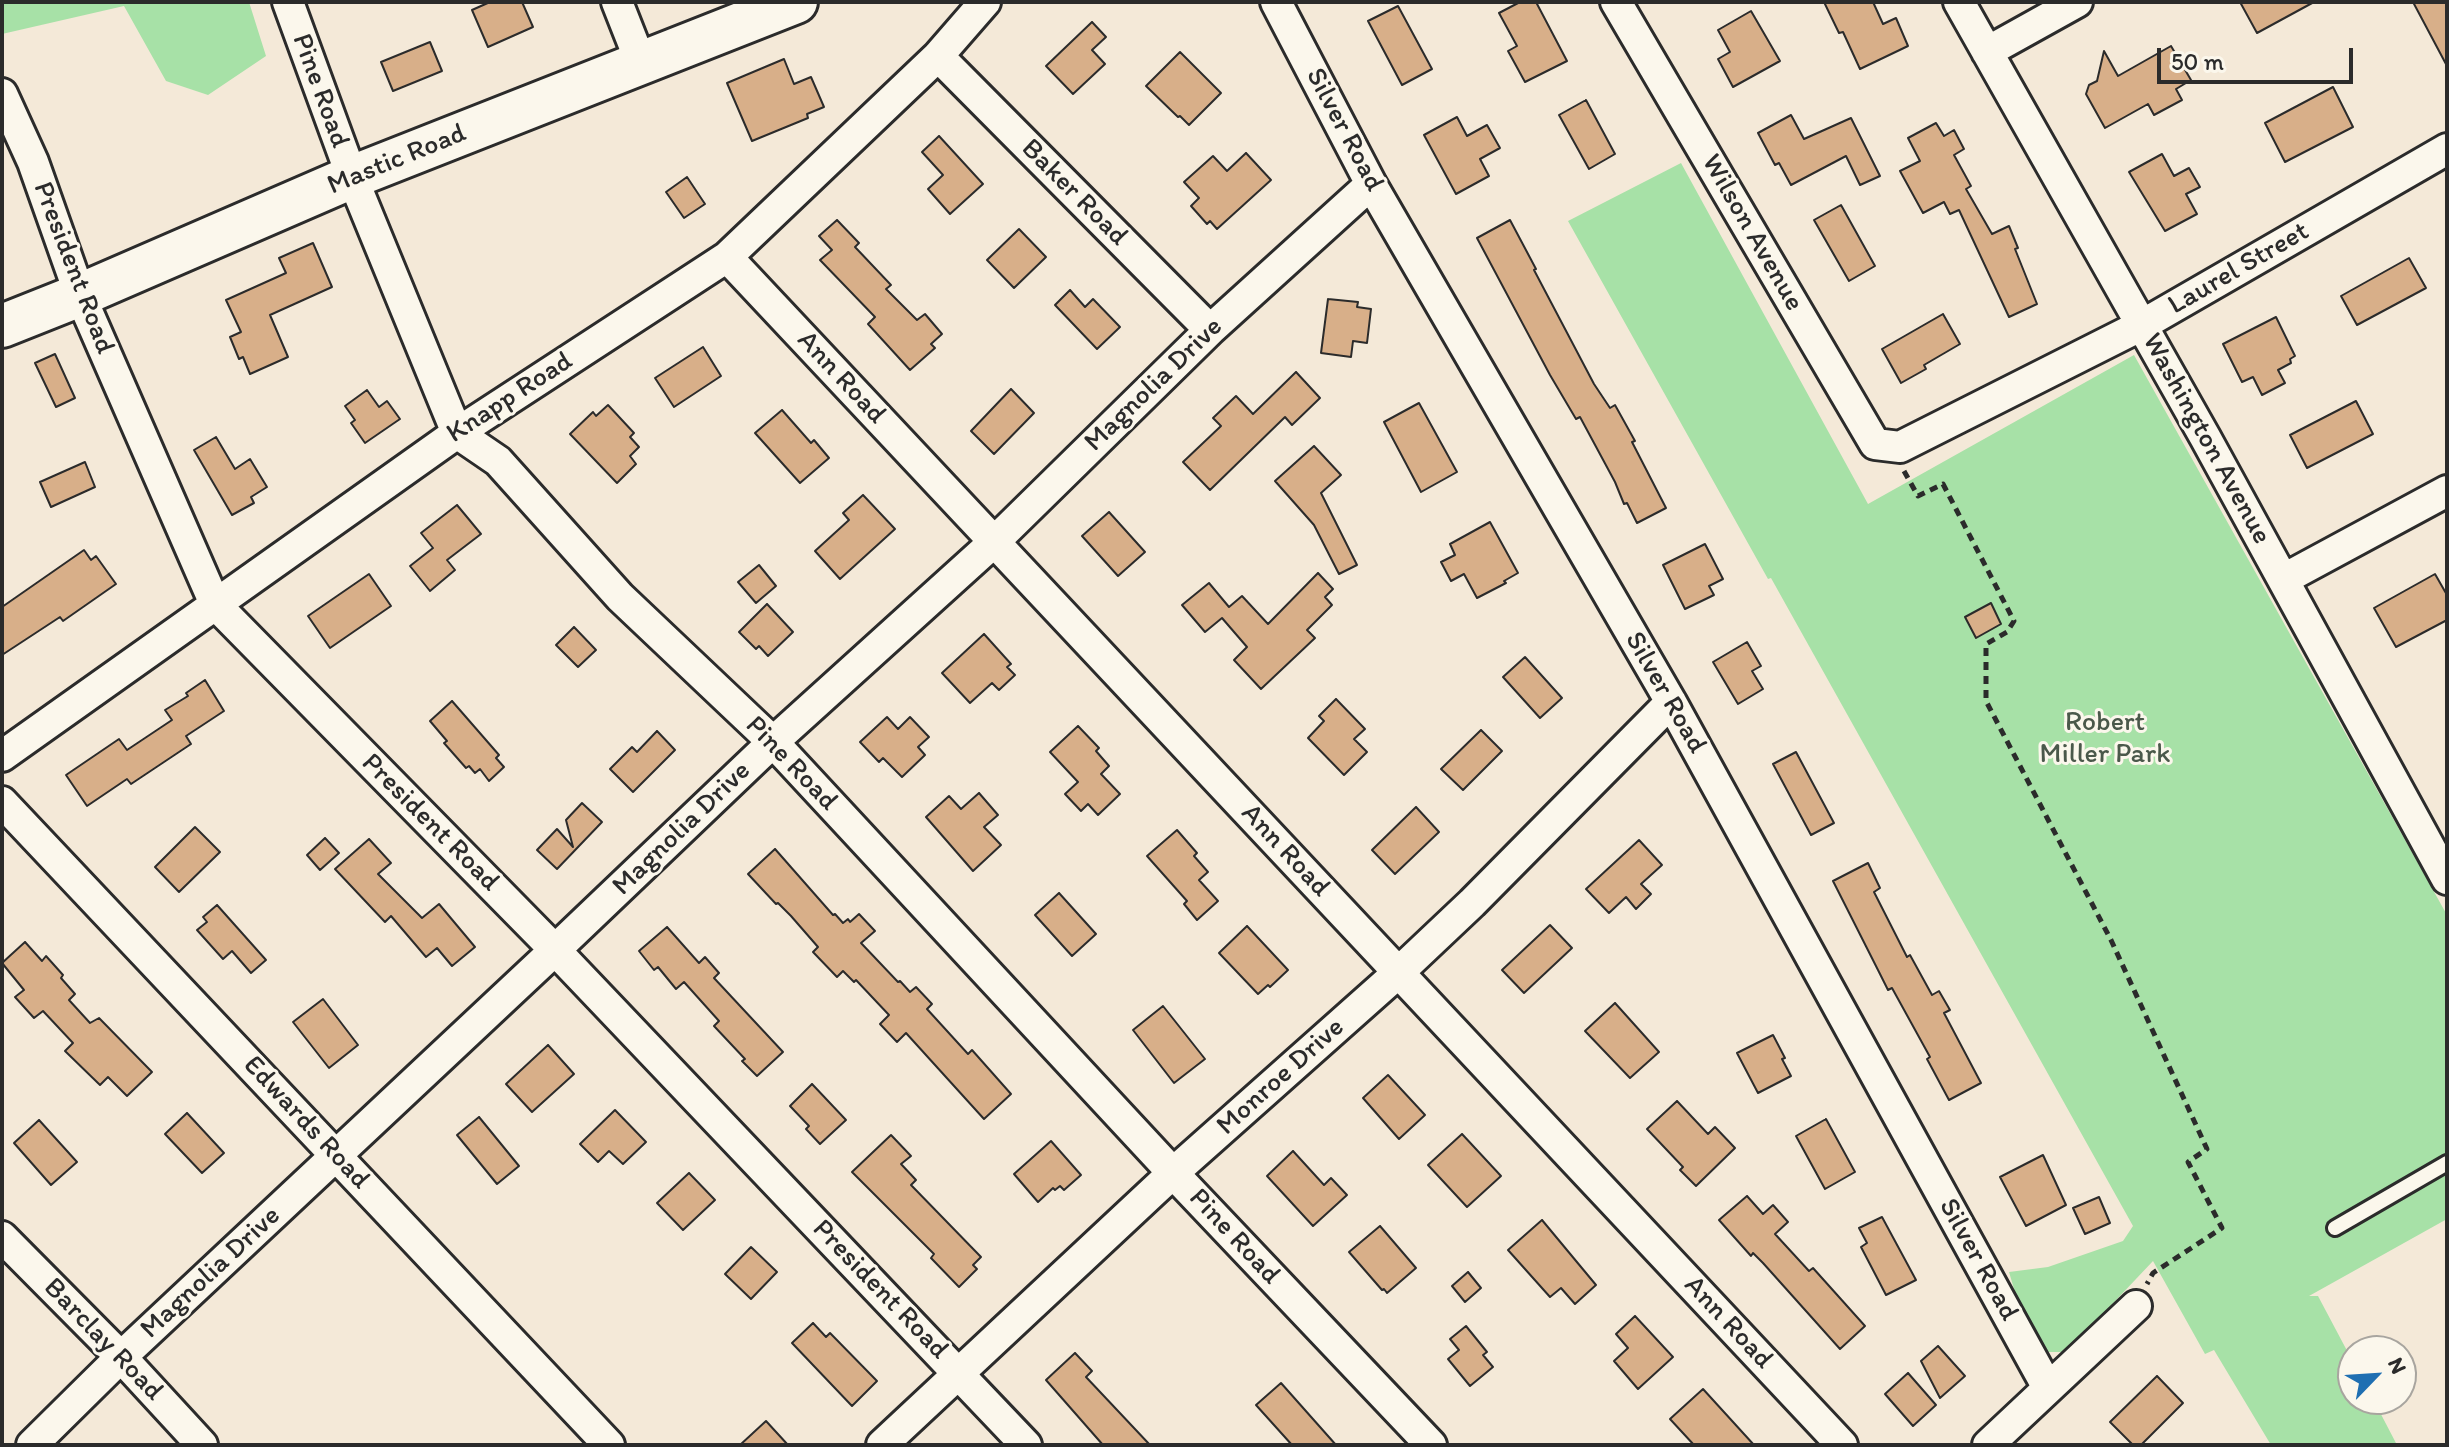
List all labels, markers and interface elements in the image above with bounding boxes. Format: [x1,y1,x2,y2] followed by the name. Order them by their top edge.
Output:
[284,29,356,153] street label: Pine Road
[2161,32,2357,82] scale bar
[2171,47,2224,76] text: 50 m
[1298,63,1390,197] street label: Silver Road
[323,117,471,203] street label: Mastic Road
[1013,132,1135,254] street label: Baker Road
[1694,149,1810,317] street label: Wilson Avenue
[25,177,121,359] street label: President Road
[2163,215,2315,323] street label: Laurel Street
[1078,311,1230,459] street label: Magnolia Drive
[789,324,893,432] street label: Ann Road
[2134,328,2278,550] street label: Washington Avenue
[441,345,579,451] street label: Knapp Road
[1617,626,1713,760] street label: Silver Road
[2040,706,2170,772] park label: Robert Miller Park
[738,710,844,818] street label: Pine Road
[354,747,506,899] street label: President Road
[606,755,758,903] street label: Magnolia Drive
[1233,797,1337,905] street label: Ann Road
[1210,1011,1352,1143] street label: Monroe Drive
[236,1049,376,1197] street label: Edwards Road
[1181,1182,1287,1292] street label: Pine Road
[1931,1193,2025,1327] street label: Silver Road
[134,1200,288,1346] street label: Magnolia Drive
[805,1213,955,1367] street label: President Road
[1676,1269,1780,1377] street label: Ann Road
[36,1272,170,1408] street label: Barclay Road
[2337,1335,2417,1415] north arrow
[2382,1353,2413,1378] text: N

